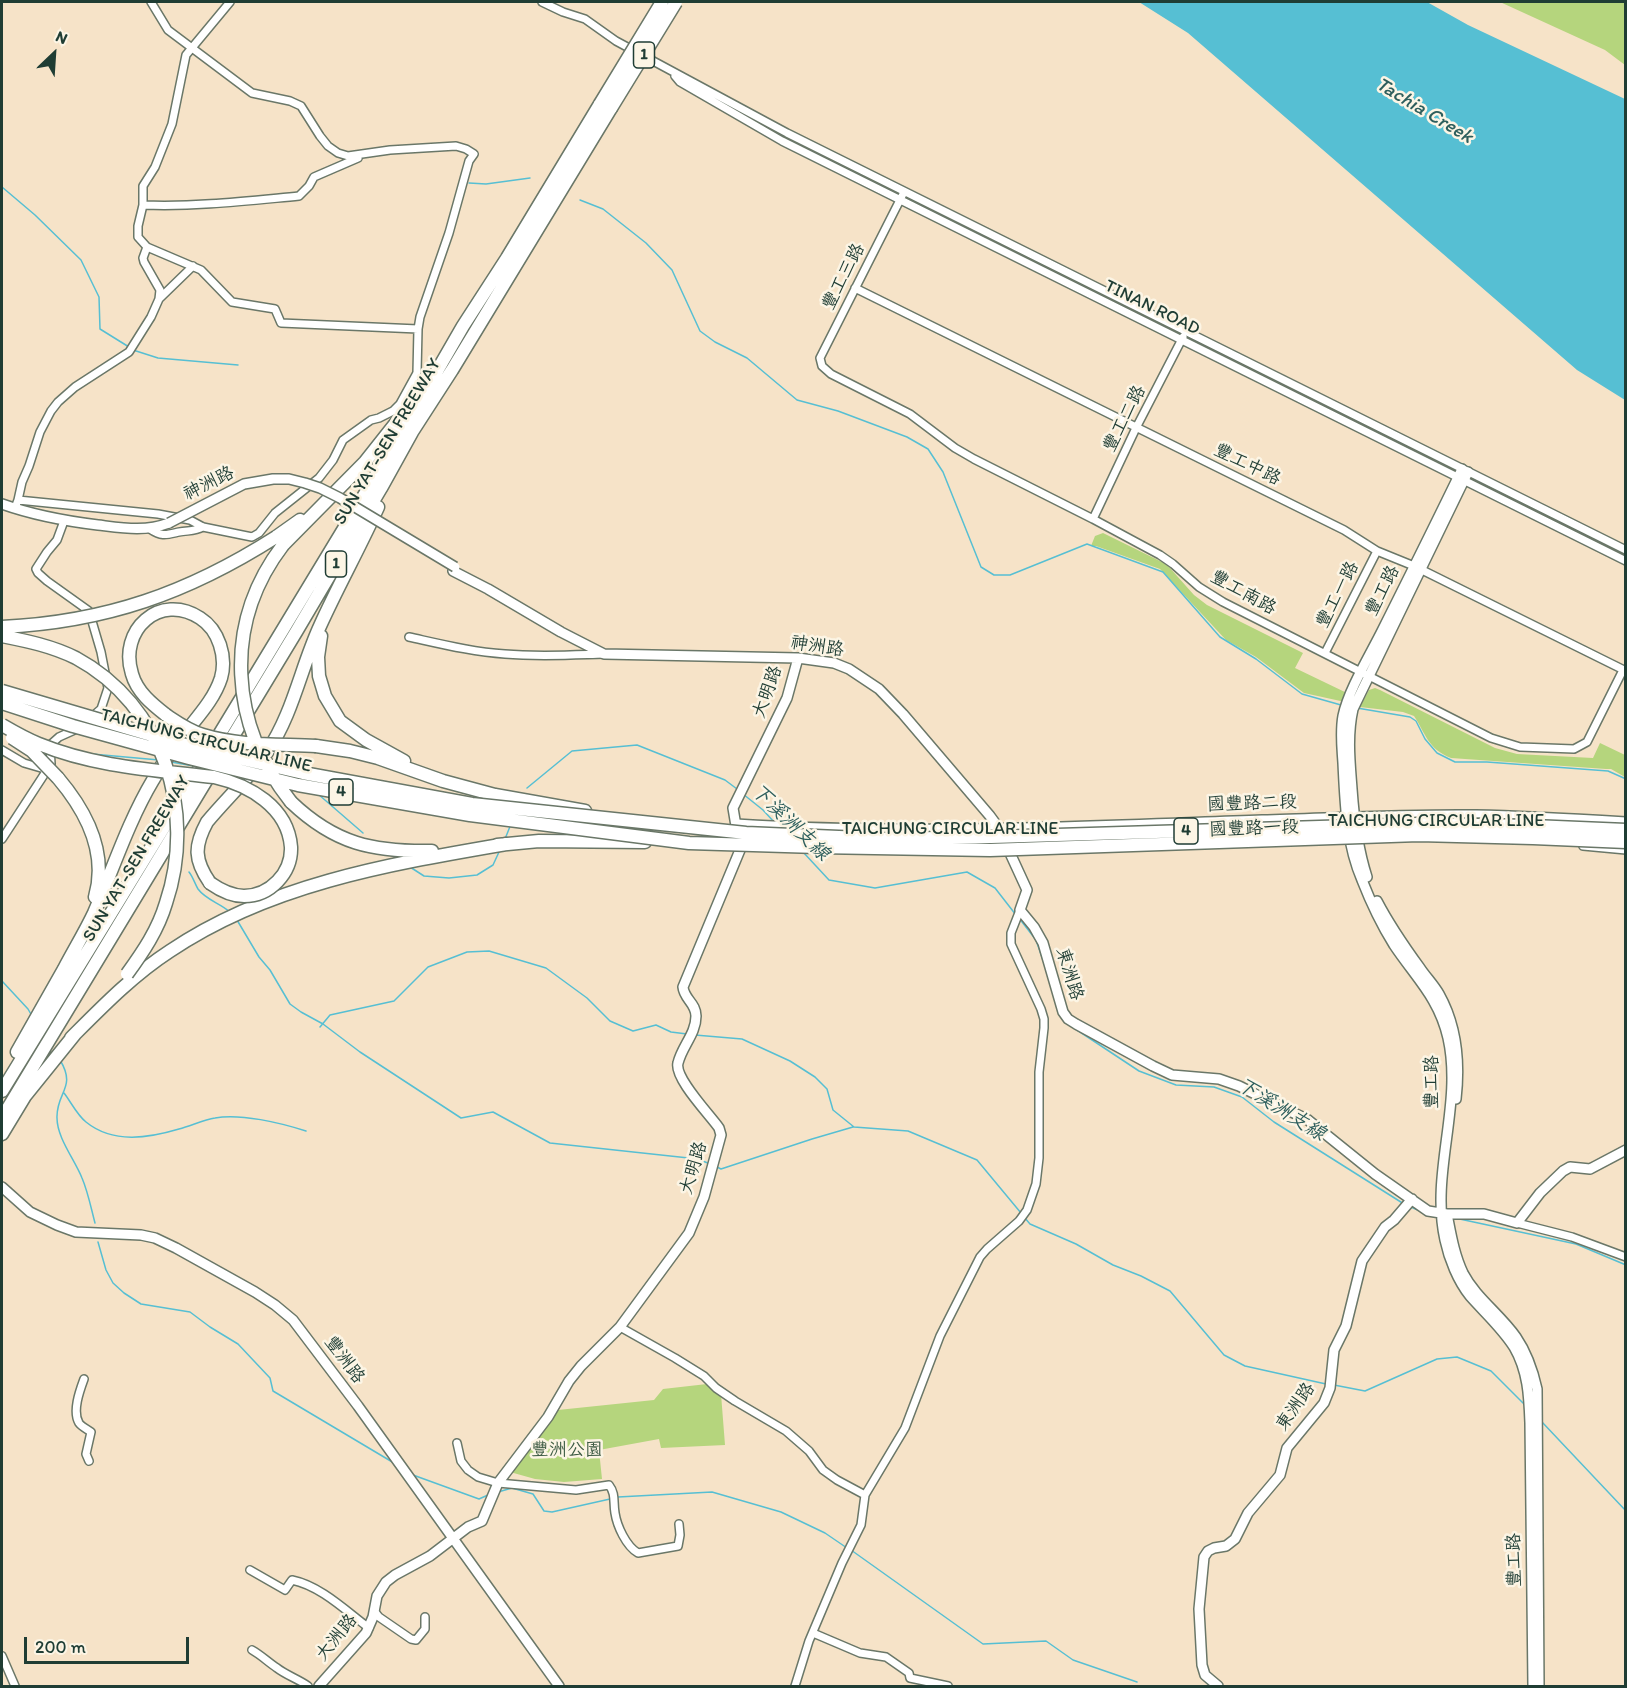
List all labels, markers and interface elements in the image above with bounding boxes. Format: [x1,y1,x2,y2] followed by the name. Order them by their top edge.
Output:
[24,24,84,84] north arrow
[53,26,71,48] text: N
[634,42,654,68] road number: 1
[1371,73,1477,149] water label: Tachia Creek
[818,240,870,314] street label: 豐工三路
[1101,276,1203,340] street label: TINAN ROAD
[330,355,446,529] street label: SUN YAT-SEN FREEWAY
[1099,382,1151,456] street label: 豐工二路
[1210,440,1284,490] street label: 豐工中路
[180,462,238,506] street label: 神洲路
[326,551,346,577] road number: 1
[1312,558,1364,632] street label: 豐工一路
[1361,562,1405,620] street label: 豐工路
[1206,566,1280,620] street label: 豐工南路
[789,632,845,662] street label: 神洲路
[749,663,787,721] street label: 大明路
[98,704,314,778] street label: TAICHUNG CIRCULAR LINE
[79,772,195,946] street label: SUN YAT-SEN FREEWAY
[329,779,353,805] road number: 4
[746,780,834,866] water label: 下溪洲支線
[1207,792,1297,816] street label: 國豐路二段
[1328,810,1544,832] street label: TAICHUNG CIRCULAR LINE
[1209,817,1299,841] street label: 國豐路一段
[842,818,1058,840] street label: TAICHUNG CIRCULAR LINE
[1174,818,1198,844] road number: 4
[1051,945,1087,1003] street label: 東洲路
[1421,1055,1443,1109] street label: 豐工路
[1232,1073,1330,1147] water label: 下溪洲支線
[676,1139,712,1197] street label: 大明路
[319,1332,369,1388] street label: 豐洲路
[1272,1379,1320,1435] street label: 東洲路
[531,1439,603,1461] park label: 豐洲公園
[1504,1533,1526,1587] street label: 豐工路
[312,1610,362,1666] street label: 大洲路
[27,1625,192,1663] scale bar
[35,1636,86,1658] text: 200 m

